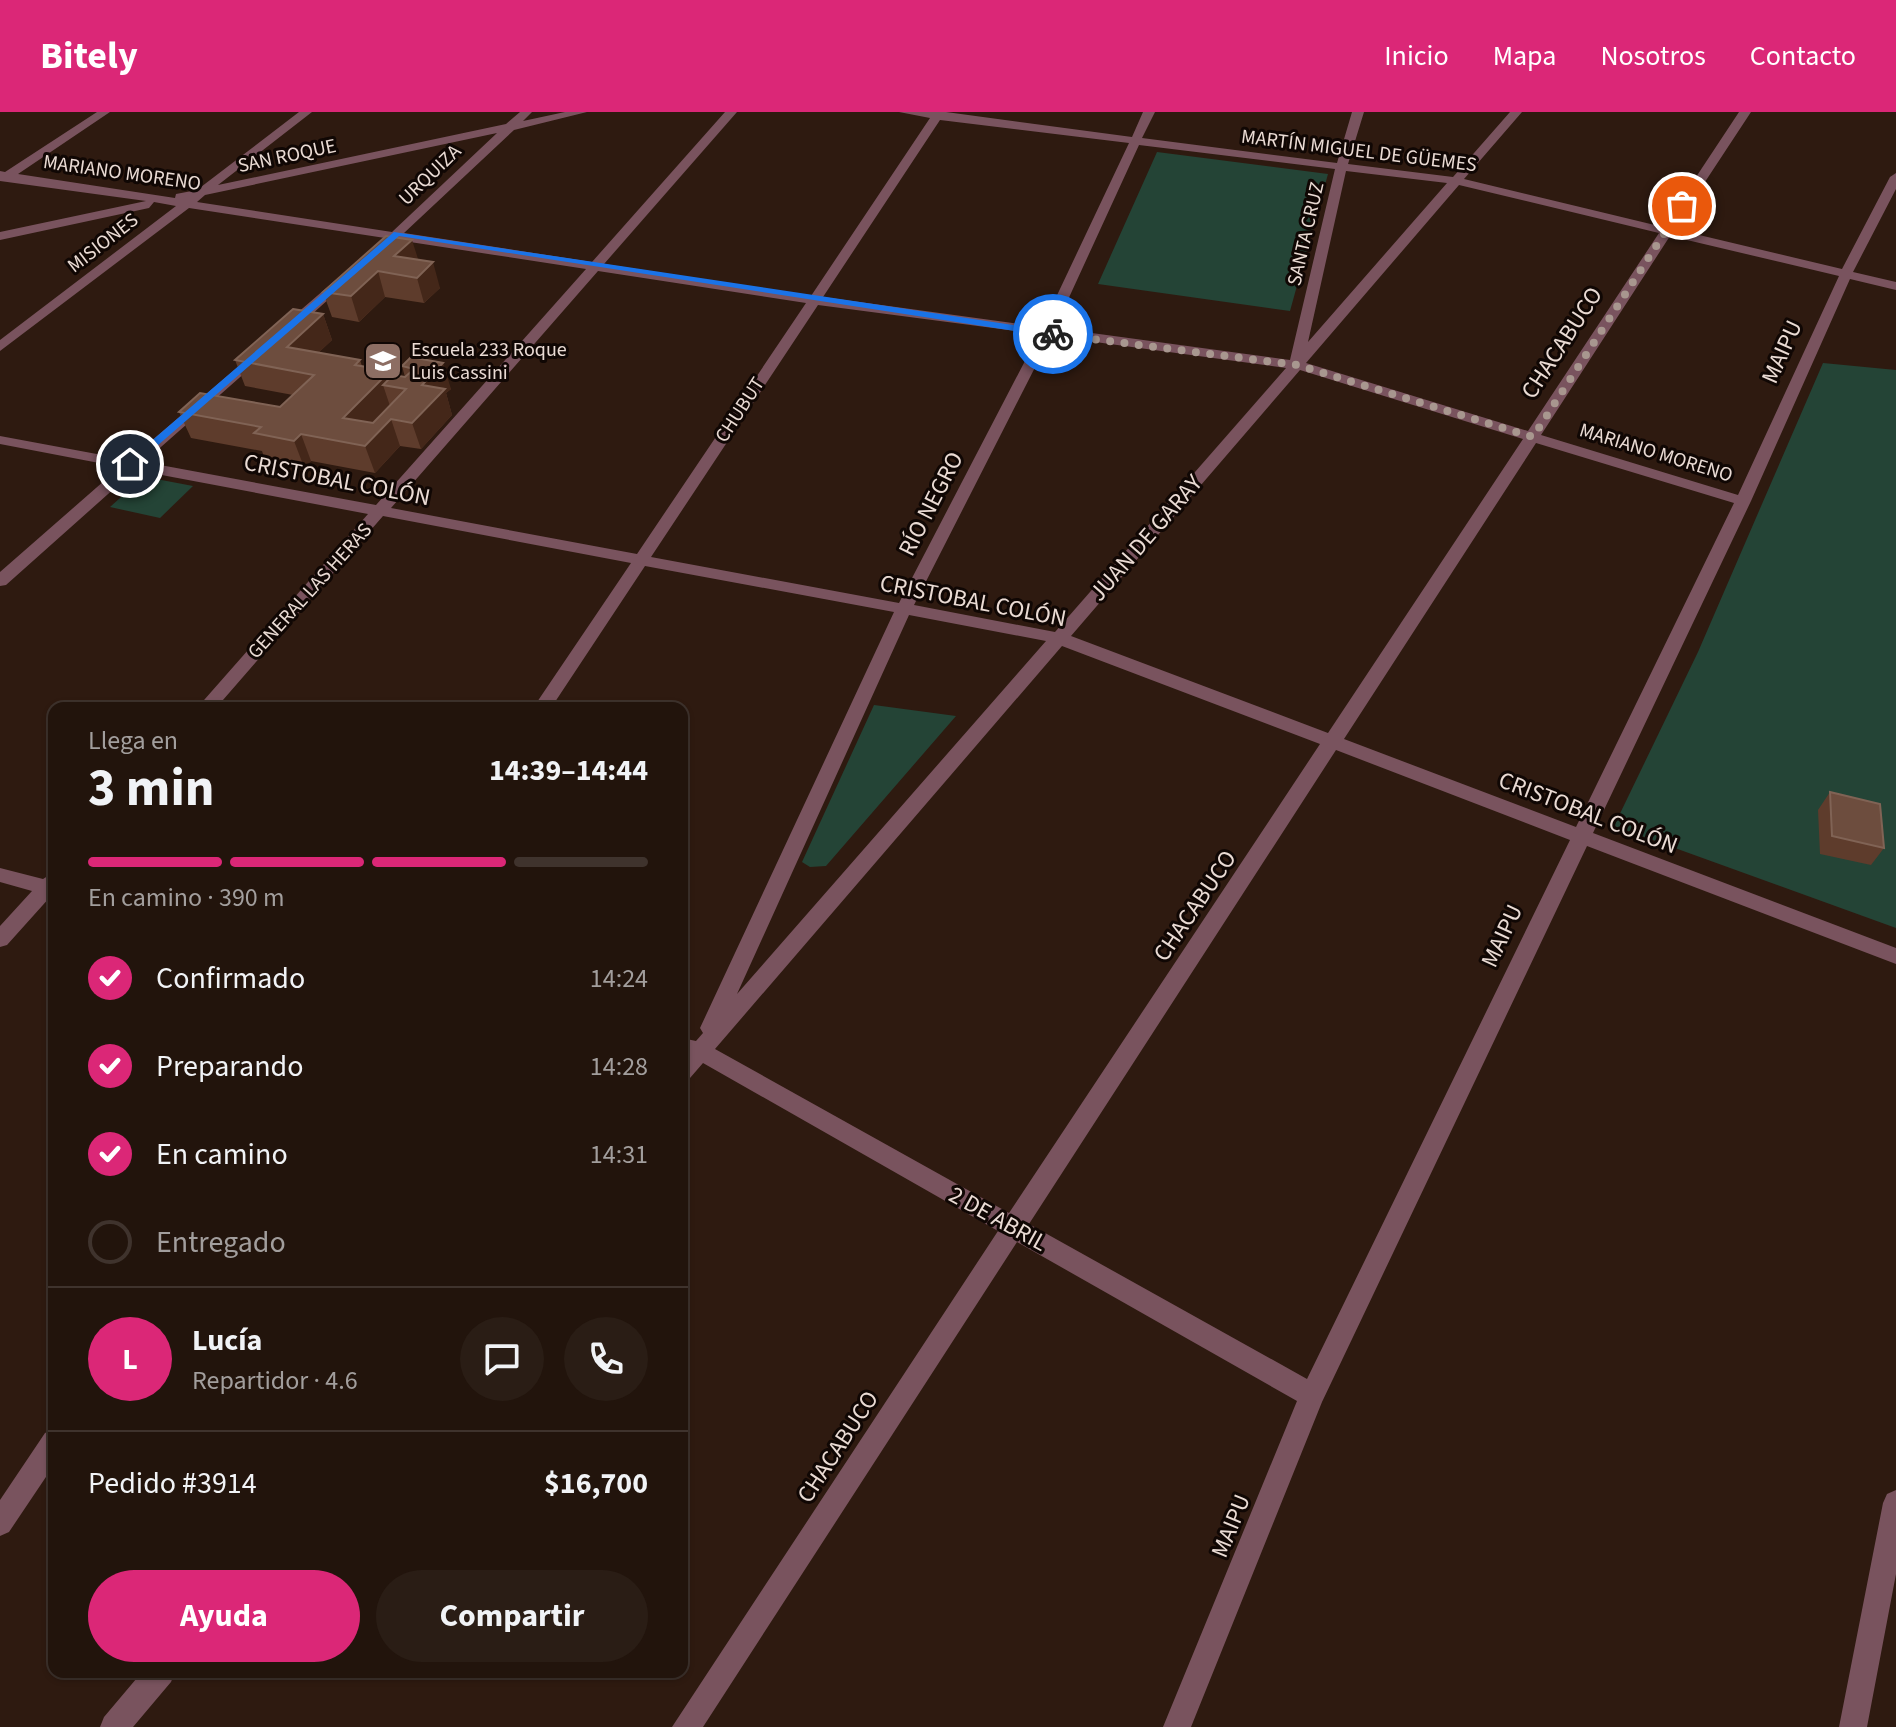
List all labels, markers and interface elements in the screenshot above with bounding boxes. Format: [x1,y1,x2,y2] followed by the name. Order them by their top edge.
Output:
[40,29,138,83] text: Bitely
[1384,36,1449,76] text: Inicio
[1493,36,1556,76] text: Mapa
[1600,36,1706,76] text: Nosotros
[1750,36,1856,76] text: Contacto
[1240,123,1478,179] street label: MARTÍN MIGUEL DE GÜEMES
[235,132,339,180] street label: SAN ROQUE
[392,138,468,212] street label: URQUIZA
[41,148,203,198] street label: MARIANO MORENO
[1648,172,1716,240] pin
[1280,179,1332,289] street label: SANTA CRUZ
[1660,184,1704,228] icon: bag
[62,206,144,280] street label: MISIONES
[1513,280,1611,406] street label: CHACABUCO
[1013,294,1093,374] courier
[1031,312,1075,356] icon: bike
[1753,315,1811,389] street label: MAIPU
[411,336,567,387] place label: Escuela 233 Roque Luis Cassini
[362,340,404,382] school or university icon: Escuela 233 Roque Luis Cassini
[708,372,772,448] street label: CHUBUT
[1576,416,1736,490] street label: MARIANO MORENO
[96,430,164,498] pin
[108,442,152,486] icon: home
[241,445,433,515] street label: CRISTOBAL COLÓN
[890,446,972,562] street label: RÍO NEGRO
[1081,467,1211,609] street label: JUAN DE GARAY
[241,517,379,665] street label: GENERAL LAS HERAS
[877,566,1069,636] street label: CRISTOBAL COLÓN
[88,722,178,759] text: Llega en
[489,749,648,792] text: 14:39–14:44
[88,752,215,826] text: 3 min
[1493,763,1683,863] street label: CRISTOBAL COLÓN
[1145,843,1245,969] street label: CHACABUCO
[88,879,284,916] text: En camino · 390 m
[1472,899,1532,973] street label: MAIPU
[88,956,132,1000] icon: check
[156,957,305,1000] text: Confirmado
[590,960,648,997] text: 14:24
[88,1044,132,1088] icon: check
[156,1045,303,1088] text: Preparando
[590,1048,648,1085] text: 14:28
[88,1132,132,1176] icon: check
[156,1133,288,1176] text: En camino
[590,1136,648,1173] text: 14:31
[942,1178,1054,1261] street label: 2 DE ABRIL
[156,1221,286,1264] text: Entregado
[460,1317,544,1401] button: chat
[564,1317,648,1401] button: phone
[192,1319,262,1362] text: Lucía
[122,1338,138,1381] text: L
[192,1362,358,1399] text: Repartidor · 4.6
[789,1384,887,1510] street label: CHACABUCO
[88,1462,257,1505] text: Pedido #3914
[544,1462,648,1505] text: $16,700
[1202,1489,1260,1563] street label: MAIPU
[88,1570,360,1662] button: Ayuda
[376,1570,648,1662] button: Compartir

